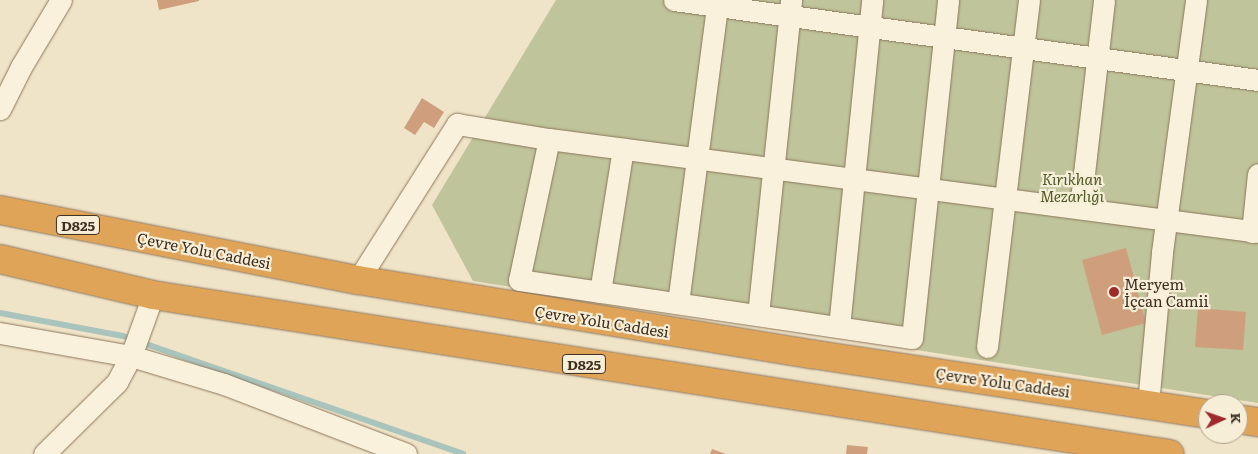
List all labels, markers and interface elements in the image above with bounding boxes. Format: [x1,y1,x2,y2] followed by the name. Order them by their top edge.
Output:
[1040,169,1104,204] park label: Kırıkhan Mezarlığı
[56,214,100,236] road number: D825
[136,228,272,272] street label: Çevre Yolu Caddesi
[1124,274,1209,309] place label: Meryem İçcan Camii
[1108,286,1120,298] marker: Meryem İçcan Camii
[534,302,670,340] street label: Çevre Yolu Caddesi
[562,352,606,376] road number: D825
[935,364,1071,400] street label: Çevre Yolu Caddesi
[1198,394,1248,444] north arrow
[1227,412,1247,424] text: K

